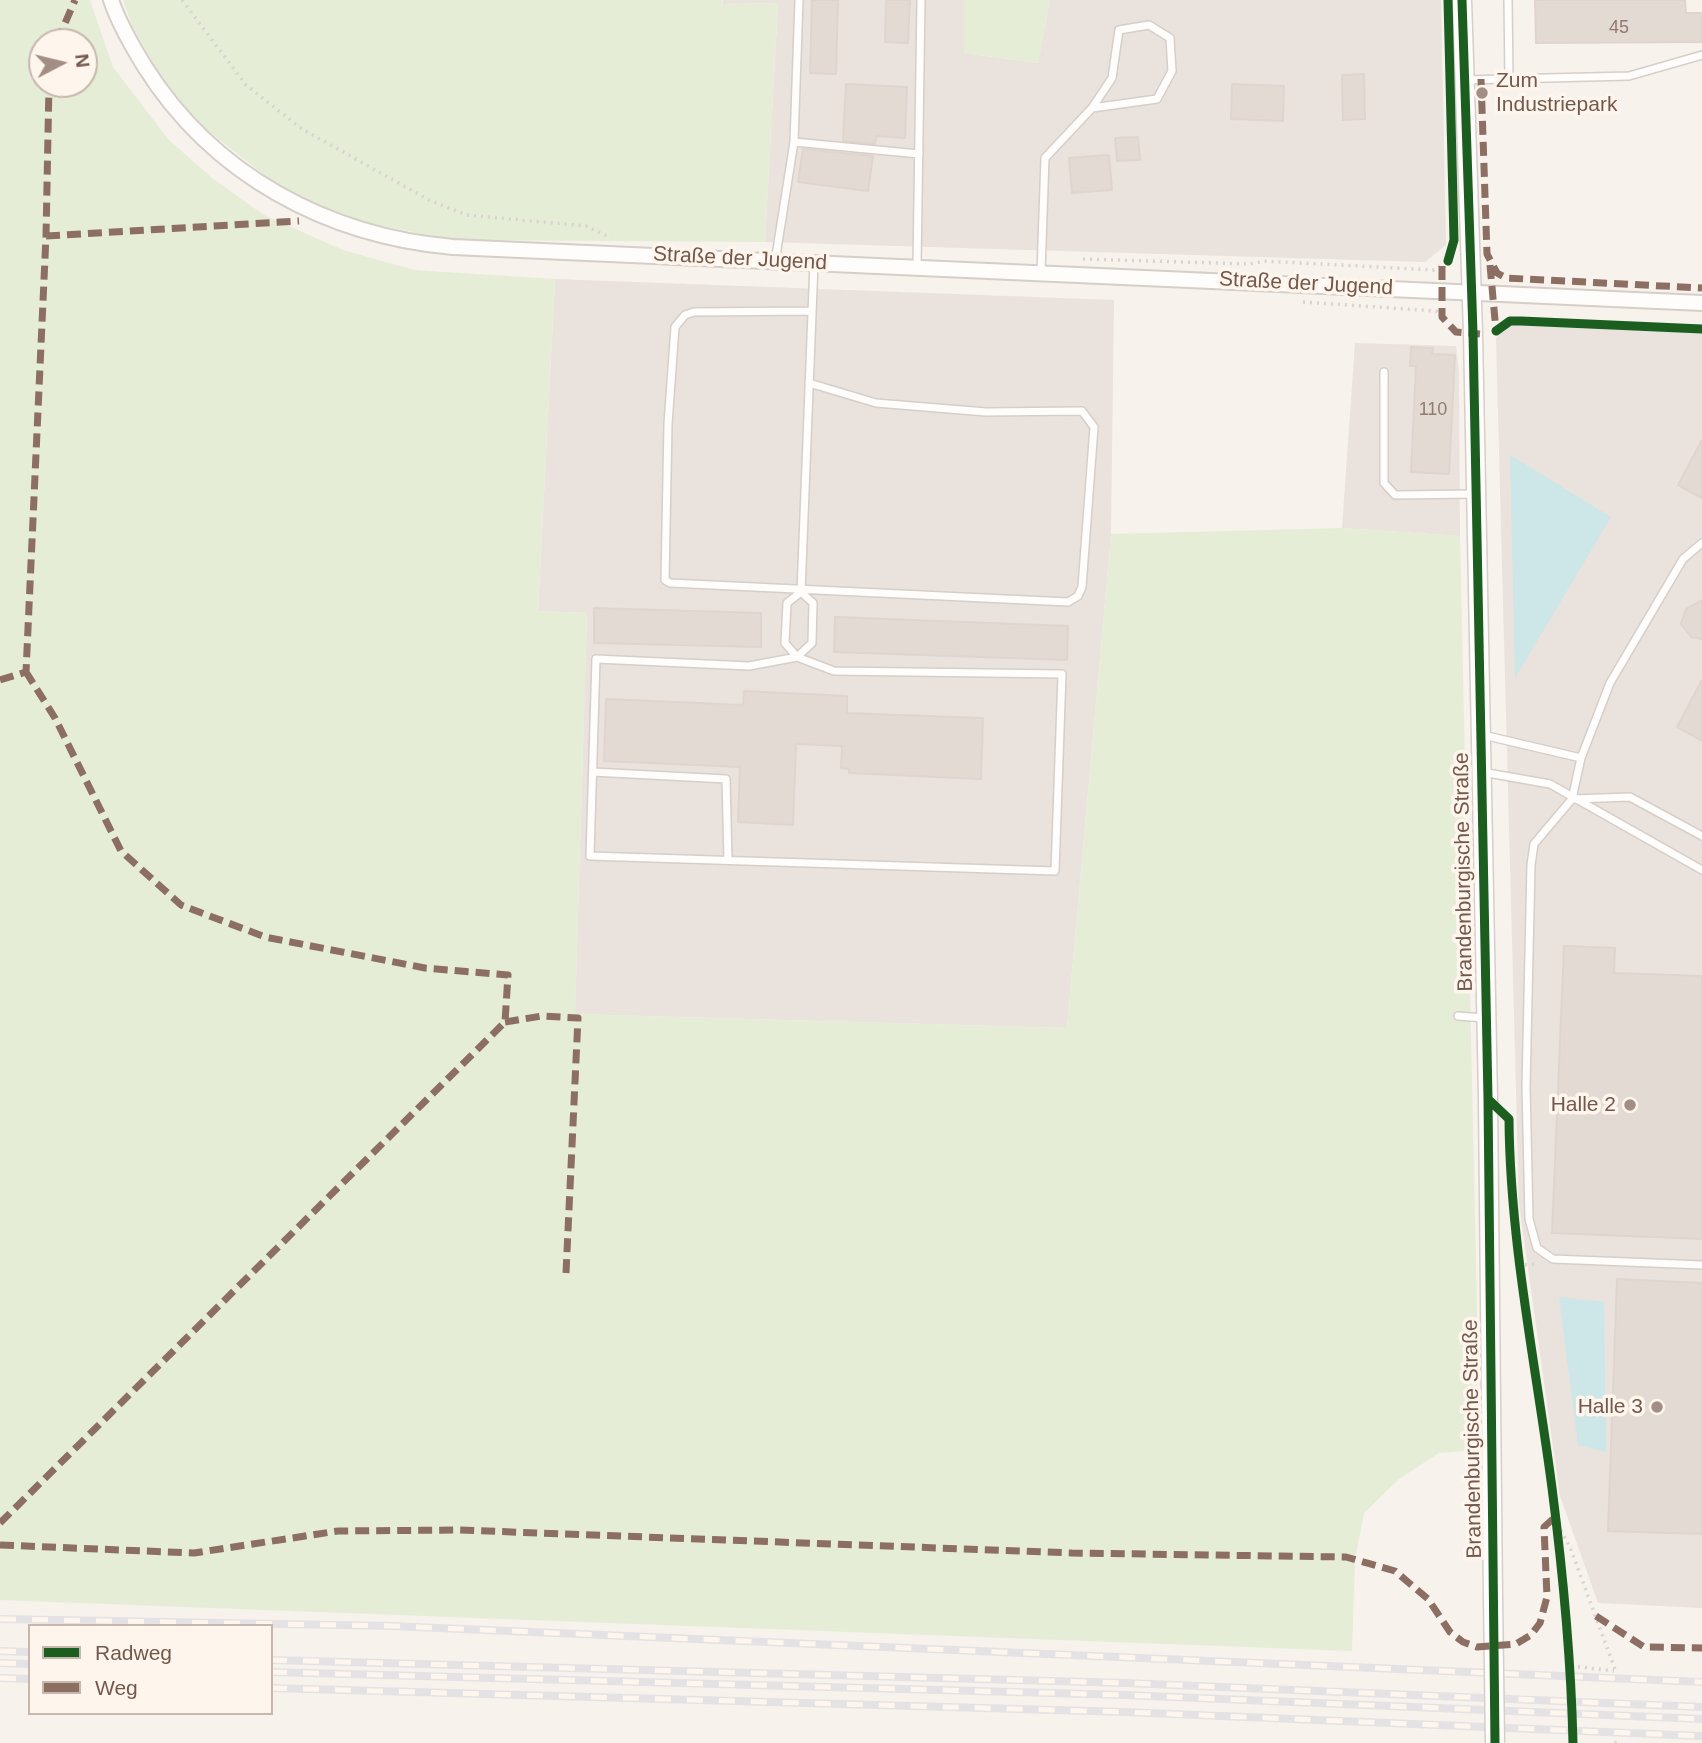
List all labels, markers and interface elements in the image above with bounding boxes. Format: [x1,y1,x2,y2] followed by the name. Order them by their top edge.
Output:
[1609,17,1629,39] house number: 45
[28,28,98,98] north arrow
[71,53,94,69] text: N
[1496,68,1617,118] place label: Zum Industriepark
[1474,85,1490,101] marker: Zum Industriepark
[652,242,828,276] street label: Straße der Jugend
[1218,267,1394,301] street label: Straße der Jugend
[1419,399,1447,421] house number: 110
[1449,752,1479,992] street label: Brandenburgische Straße
[1551,1092,1616,1118] place label: Halle 2
[1622,1097,1638,1113] marker: Halle 2
[1458,1319,1488,1559] street label: Brandenburgische Straße
[1578,1394,1643,1420] place label: Halle 3
[1649,1399,1665,1415] marker: Halle 3
[28,1624,273,1715] legend
[95,1641,172,1664] text: Radweg
[95,1676,138,1699] text: Weg

